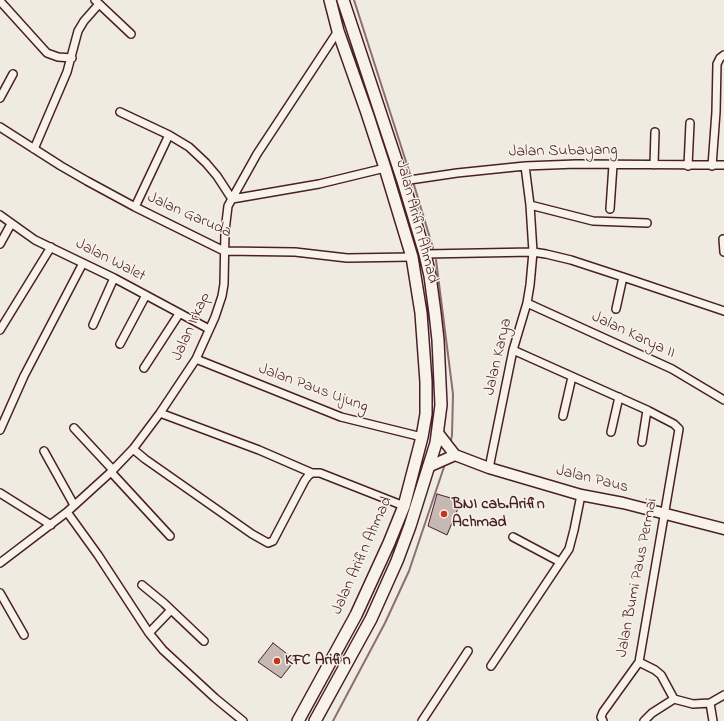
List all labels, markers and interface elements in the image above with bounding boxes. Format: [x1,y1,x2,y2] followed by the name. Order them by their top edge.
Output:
[508,141,618,163] street label: Jalan Subayang
[390,158,442,286] street label: Jalan Arifin Ahmad
[144,189,234,243] street label: Jalan Garuda
[72,235,148,287] street label: Jalan Walet
[168,290,216,364] street label: Jalan Irkap
[588,308,678,364] street label: Jalan Karya II
[481,317,517,397] street label: Jalan Karya
[256,360,370,418] street label: Jalan Paus Ujung
[554,462,630,498] street label: Jalan Paus
[328,494,398,618] street label: Jalan Arifin Ahmad
[452,495,545,533] place label: BNI cab.Arifin Achmad
[613,497,663,659] street label: Jalan Bumi Paus Permai
[439,509,449,519] marker: BNI cab.Arifin Achmad
[285,651,351,671] place label: KFC Arifin
[272,656,282,666] marker: KFC Arifin

